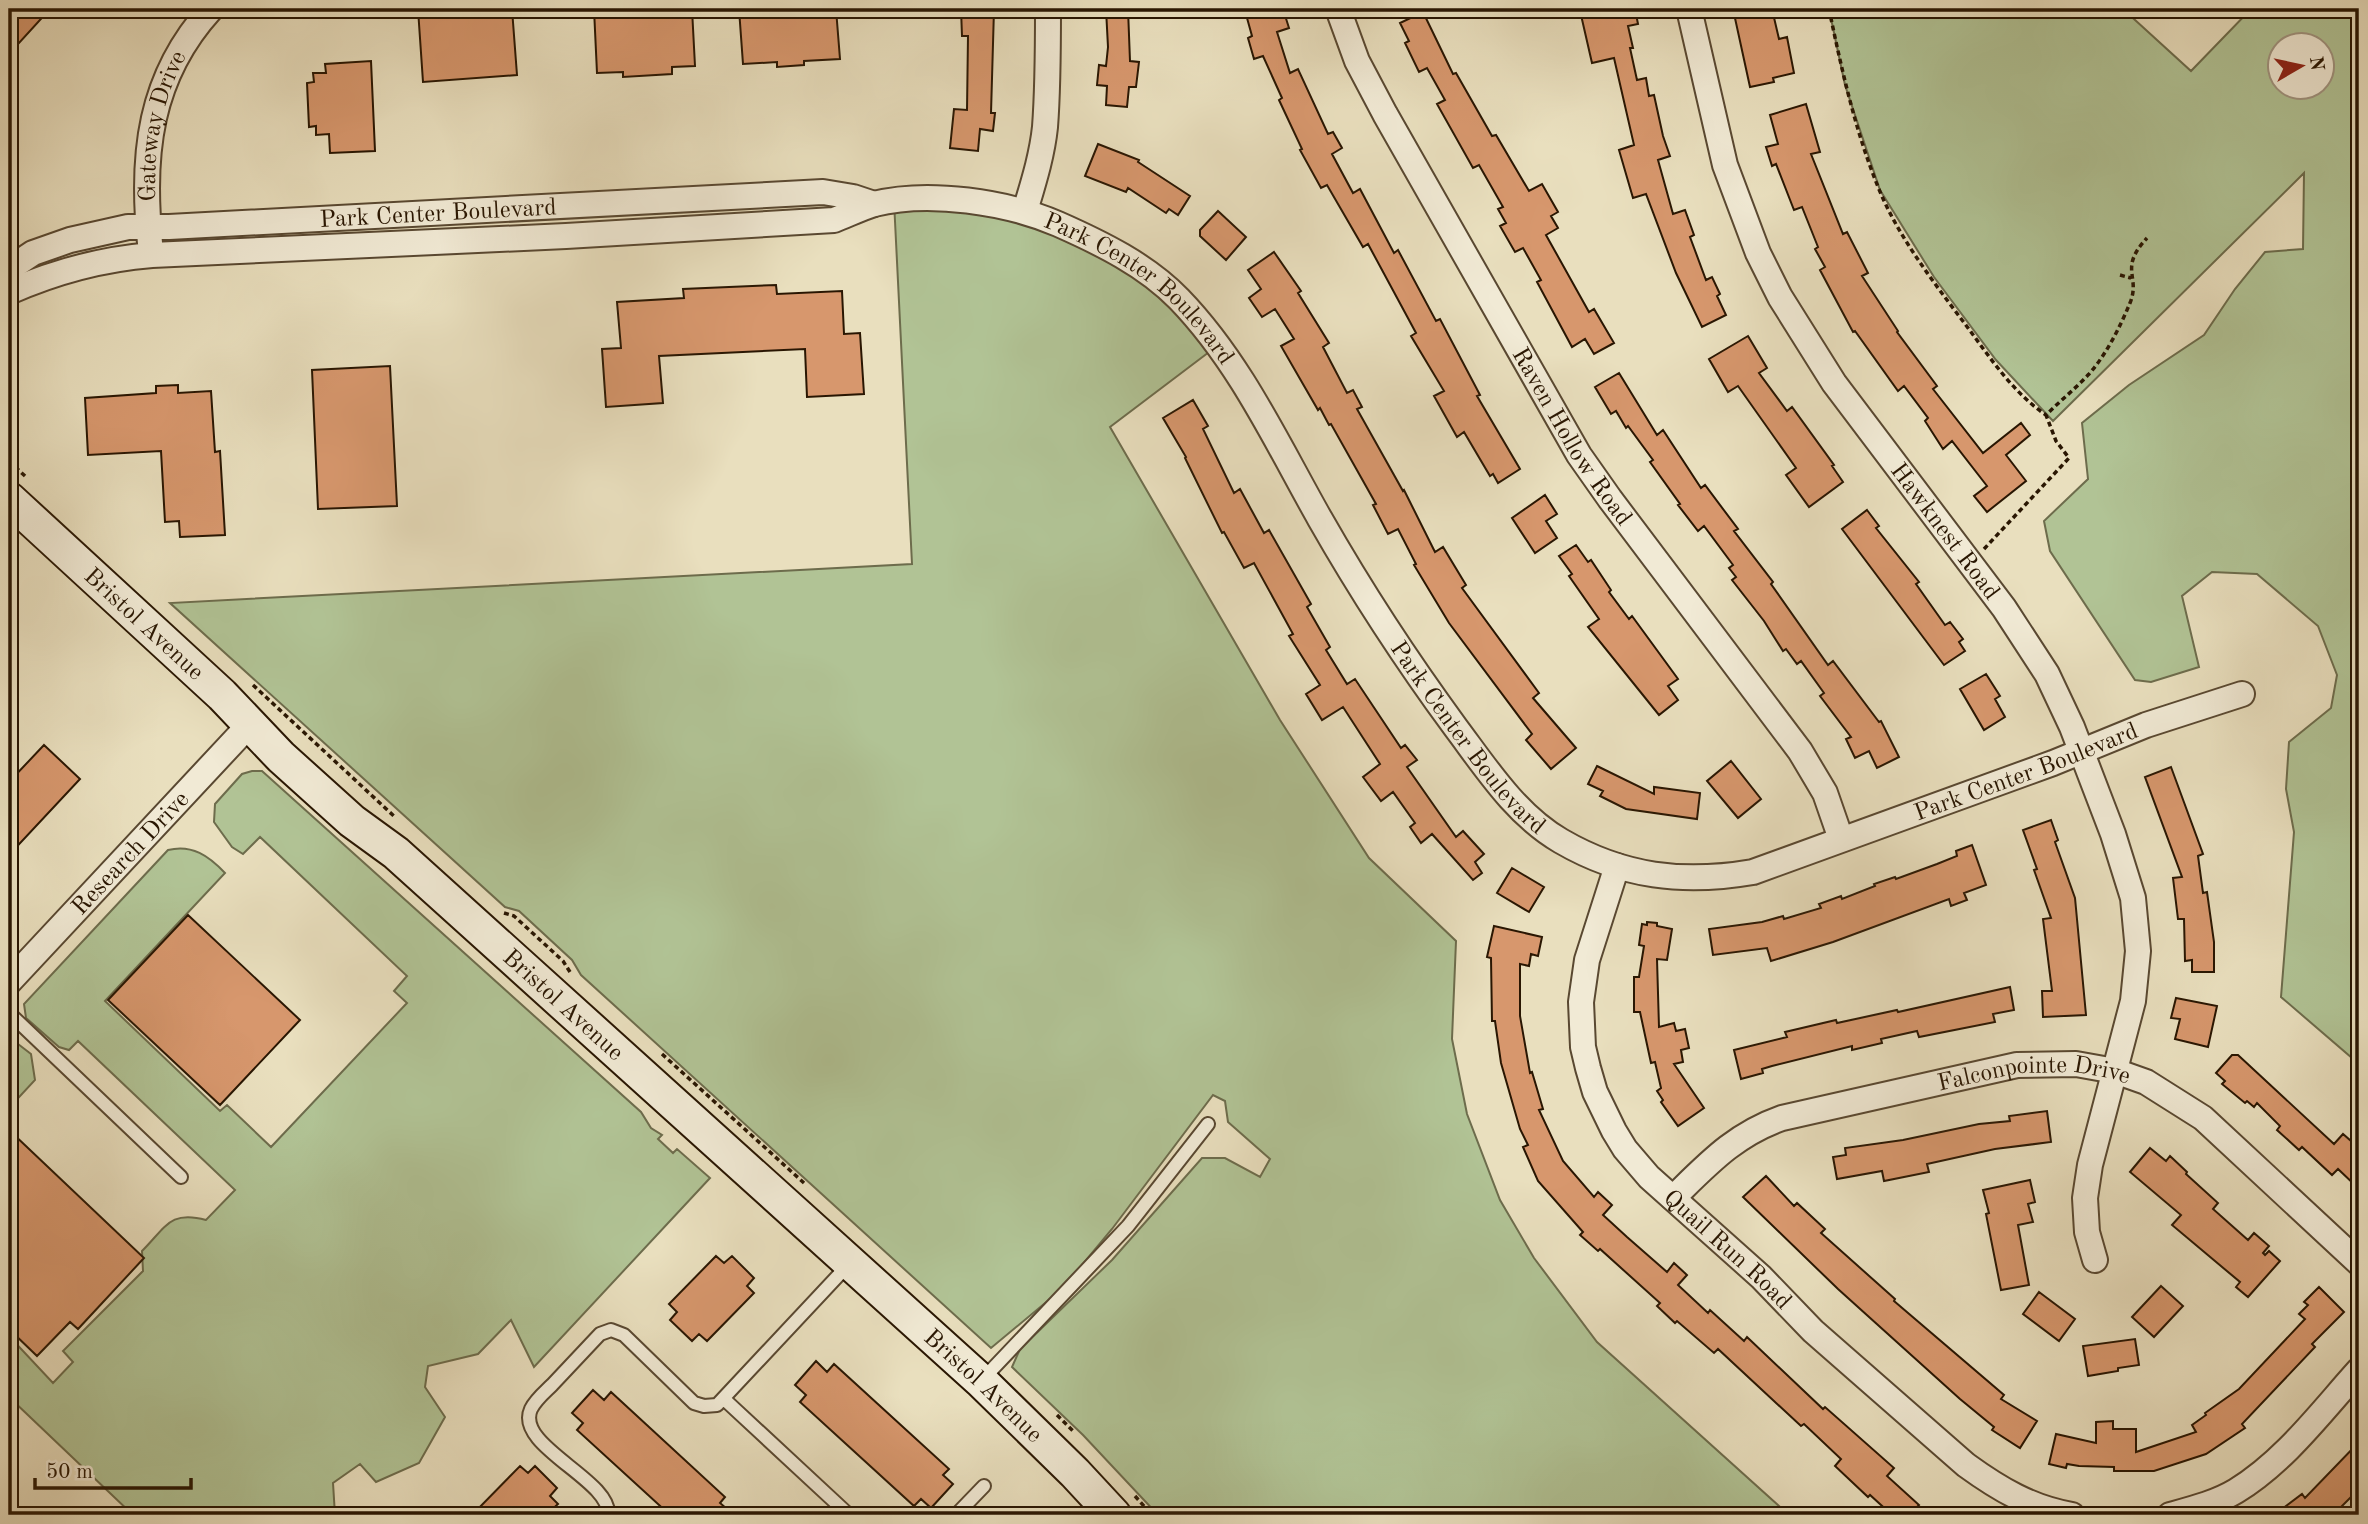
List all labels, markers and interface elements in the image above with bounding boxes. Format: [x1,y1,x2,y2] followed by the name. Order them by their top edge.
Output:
[2266,32,2336,102] north arrow
[137,47,192,202] street label: Gateway Drive
[2305,55,2326,73] text: N
[319,196,557,233] street label: Park Center Boulevard
[1040,210,1237,369] street label: Park Center Boulevard
[1506,344,1635,531] street label: Raven Hollow Road
[1885,459,2003,605] street label: Hawknest Road
[79,564,208,686] street label: Bristol Avenue
[1385,637,1549,840] street label: Park Center Boulevard
[1911,720,2142,826] street label: Park Center Boulevard
[68,788,194,920] street label: Research Drive
[498,946,627,1066] street label: Bristol Avenue
[1935,1054,2133,1097] street label: Falconpointe Drive
[1658,1186,1795,1315] street label: Quail Run Road
[918,1326,1046,1448] street label: Bristol Avenue
[35,1447,191,1491] scale bar
[46,1462,93,1483] text: 50 m

